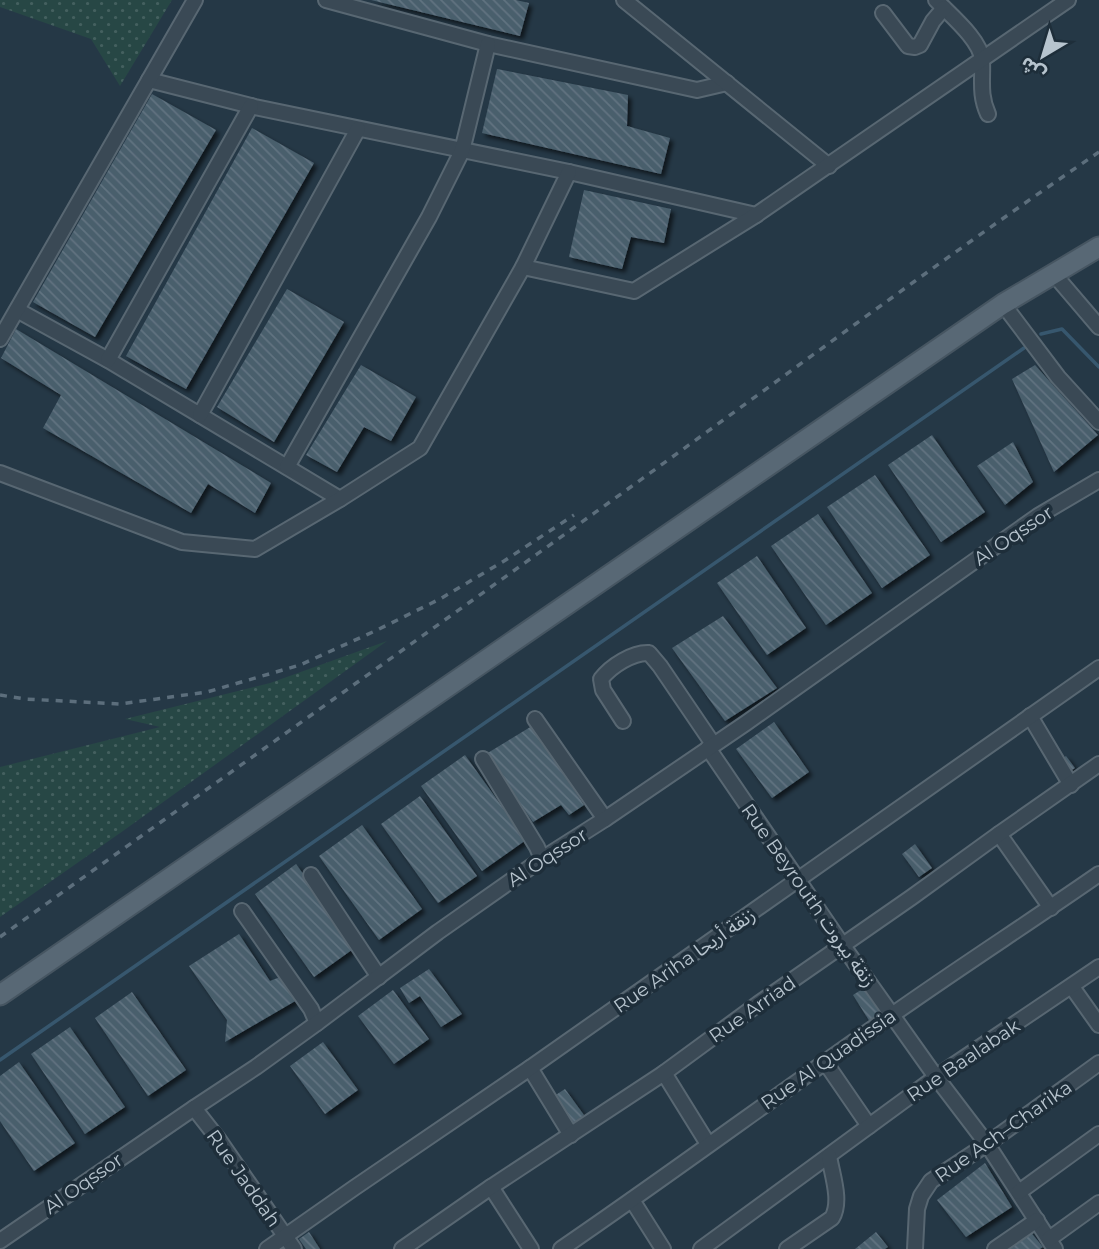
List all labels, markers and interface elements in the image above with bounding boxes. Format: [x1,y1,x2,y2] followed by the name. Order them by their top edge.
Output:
[1008,21,1078,91] north arrow
[1016,52,1050,86] text: ش
[969,501,1057,570] street label: Al Oqssor
[736,799,881,991] street label: Rue Beyrouth زنقة بيروت
[503,823,592,892] street label: Al Oqssor
[609,903,759,1018] street label: Rue Ariha زنقة أريحا
[704,971,800,1048] street label: Rue Arriad
[756,1004,900,1115] street label: Rue Al Quadissia
[902,1014,1025,1107] street label: Rue Baalabak
[930,1076,1076,1187] street label: Rue Ach–Charika
[202,1125,286,1231] street label: Rue Jaddah
[40,1148,127,1219] street label: Al Oqssor

